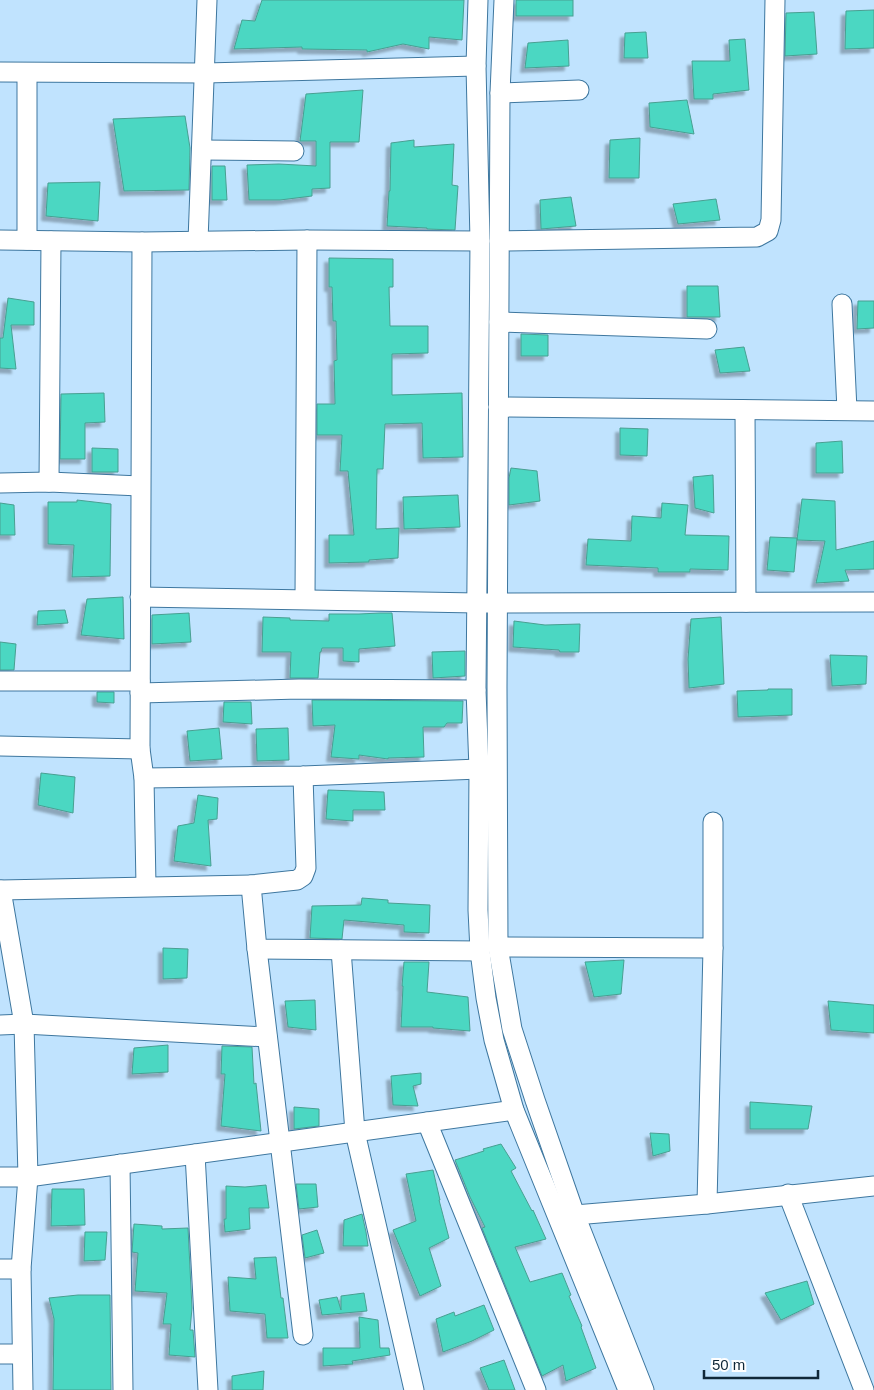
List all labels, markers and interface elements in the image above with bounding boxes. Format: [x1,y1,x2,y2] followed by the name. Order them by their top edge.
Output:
[704,1348,818,1380] scale bar
[712,1356,745,1373] text: 50 m

